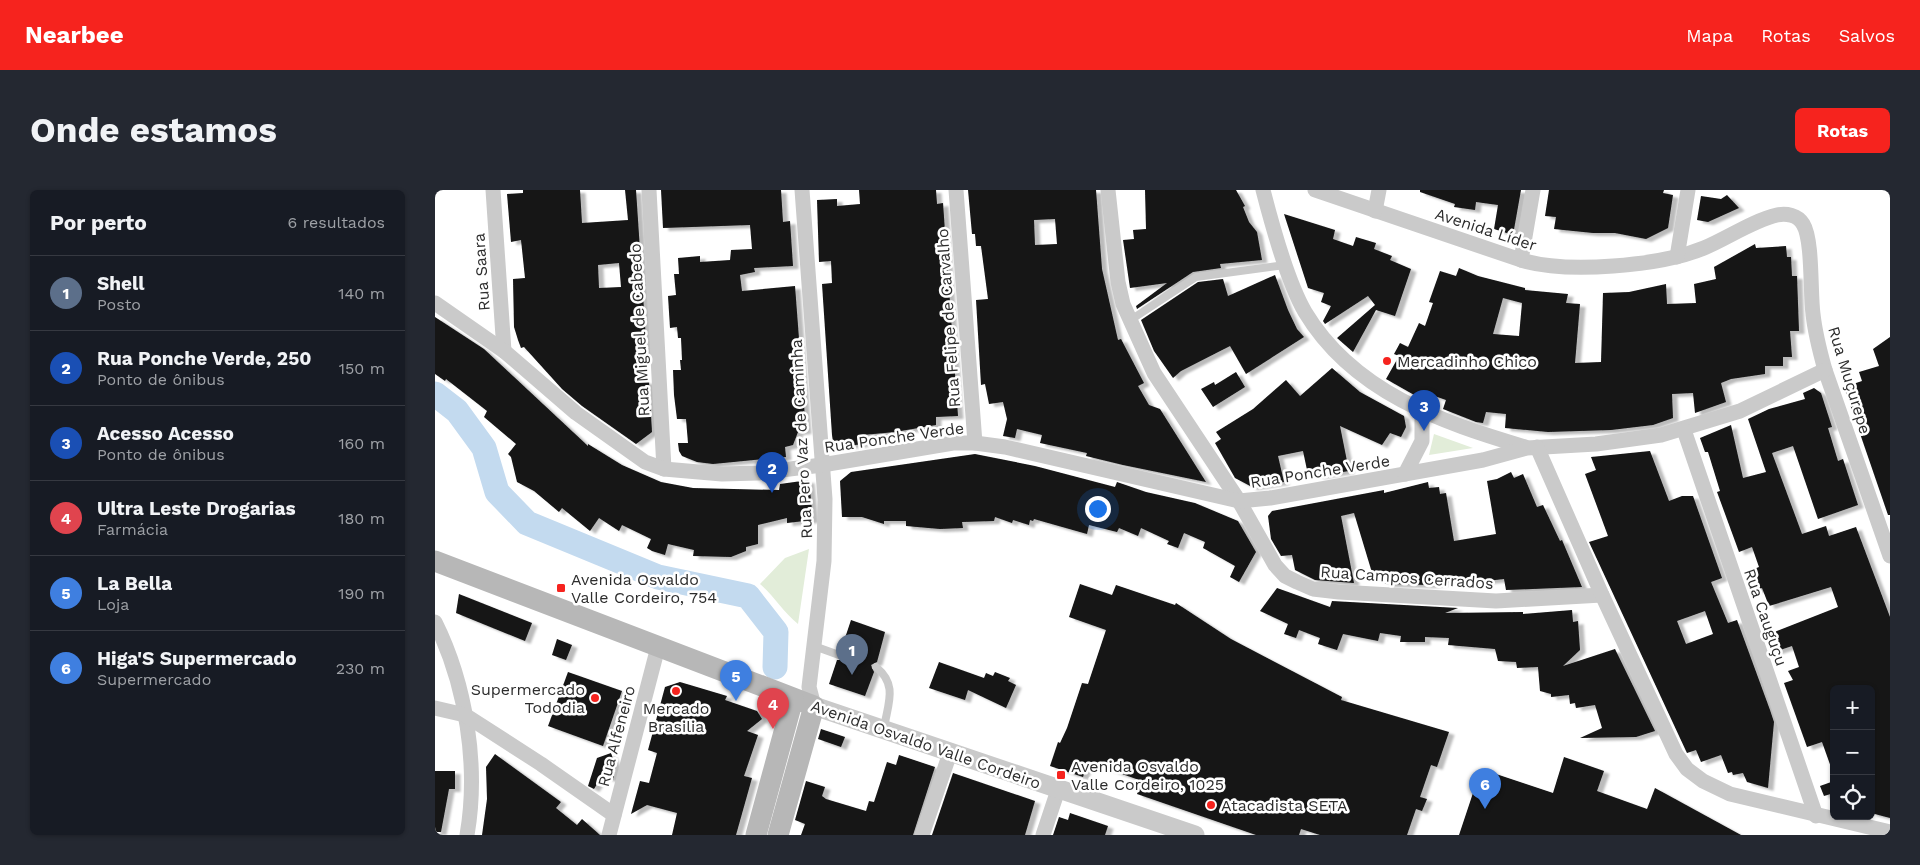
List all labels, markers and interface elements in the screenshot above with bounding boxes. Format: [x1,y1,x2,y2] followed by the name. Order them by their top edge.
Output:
[25,21,124,49] text: Nearbee
[1686,25,1733,46] text: Mapa
[1761,25,1811,46] text: Rotas
[1839,25,1895,46] text: Salvos
[1795,108,1890,153] button: Rotas
[30,109,277,151] text: Onde estamos
[1433,204,1539,255] street label: Avenida Líder
[50,210,147,235] text: Por perto
[288,213,385,232] text: 6 resultados
[933,228,964,408] street label: Rua Felipe de Carvalho
[469,232,494,312] street label: Rua Saara
[625,243,654,417] street label: Rua Miguel de Cabedo
[97,272,144,295] text: Shell
[63,284,69,303] text: 1
[338,284,385,303] text: 140 m
[97,295,141,314] text: Posto
[1824,324,1875,436] street label: Rua Muçurepe
[787,339,816,539] street label: Rua Pero Vaz de Caminha
[97,347,311,370] text: Rua Ponche Verde, 250
[1397,352,1537,371] place label: Mercadinho Chico
[1381,355,1393,367] marker: Mercadinho Chico
[61,359,71,378] text: 2
[339,359,385,378] text: 150 m
[97,370,225,389] text: Ponto de ônibus
[1408,390,1440,431] pin: 3
[823,418,965,457] street label: Rua Ponche Verde
[97,422,234,445] text: Acesso Acesso
[61,434,71,453] text: 3
[338,434,385,453] text: 160 m
[97,445,225,464] text: Ponto de ônibus
[1249,451,1391,492] street label: Rua Ponche Verde
[756,452,788,493] pin: 2
[1085,496,1111,522] your location
[97,497,296,520] text: Ultra Leste Drogarias
[61,509,71,528] text: 4
[338,509,385,528] text: 180 m
[97,520,168,539] text: Farmácia
[1320,562,1494,593] street label: Rua Campos Cerrados
[1740,566,1791,668] street label: Rua Cauguçu
[571,570,717,607] place label: Avenida Osvaldo Valle Cordeiro, 754
[97,572,172,595] text: La Bella
[555,582,567,594] marker: Avenida Osvaldo Valle Cordeiro, 754
[61,584,71,603] text: 5
[338,584,385,603] text: 190 m
[97,595,129,614] text: Loja
[836,634,868,675] pin: 1
[97,647,297,670] text: Higa'S Supermercado
[61,659,71,678] text: 6
[336,659,385,678] text: 230 m
[720,660,752,701] pin: 5
[97,670,211,689] text: Supermercado
[471,680,585,717] place label: Supermercado Tododia
[594,684,639,789] street label: Rua Alfeneiro
[670,685,682,697] marker: Mercado Brasilia
[1830,685,1875,820] map controls
[1830,685,1875,730] button: +
[757,688,789,729] pin: 4
[589,692,601,704] marker: Supermercado Tododia
[808,696,1043,793] street label: Avenida Osvaldo Valle Cordeiro
[643,699,709,736] place label: Mercado Brasilia
[1830,730,1875,775] button: −
[1071,757,1224,794] place label: Avenida Osvaldo Valle Cordeiro, 1025
[1469,768,1501,809] pin: 6
[1055,769,1067,781] marker: Avenida Osvaldo Valle Cordeiro, 1025
[1830,775,1875,820] button: locate
[1221,796,1348,815] place label: Atacadista SETA
[1205,799,1217,811] marker: Atacadista SETA

